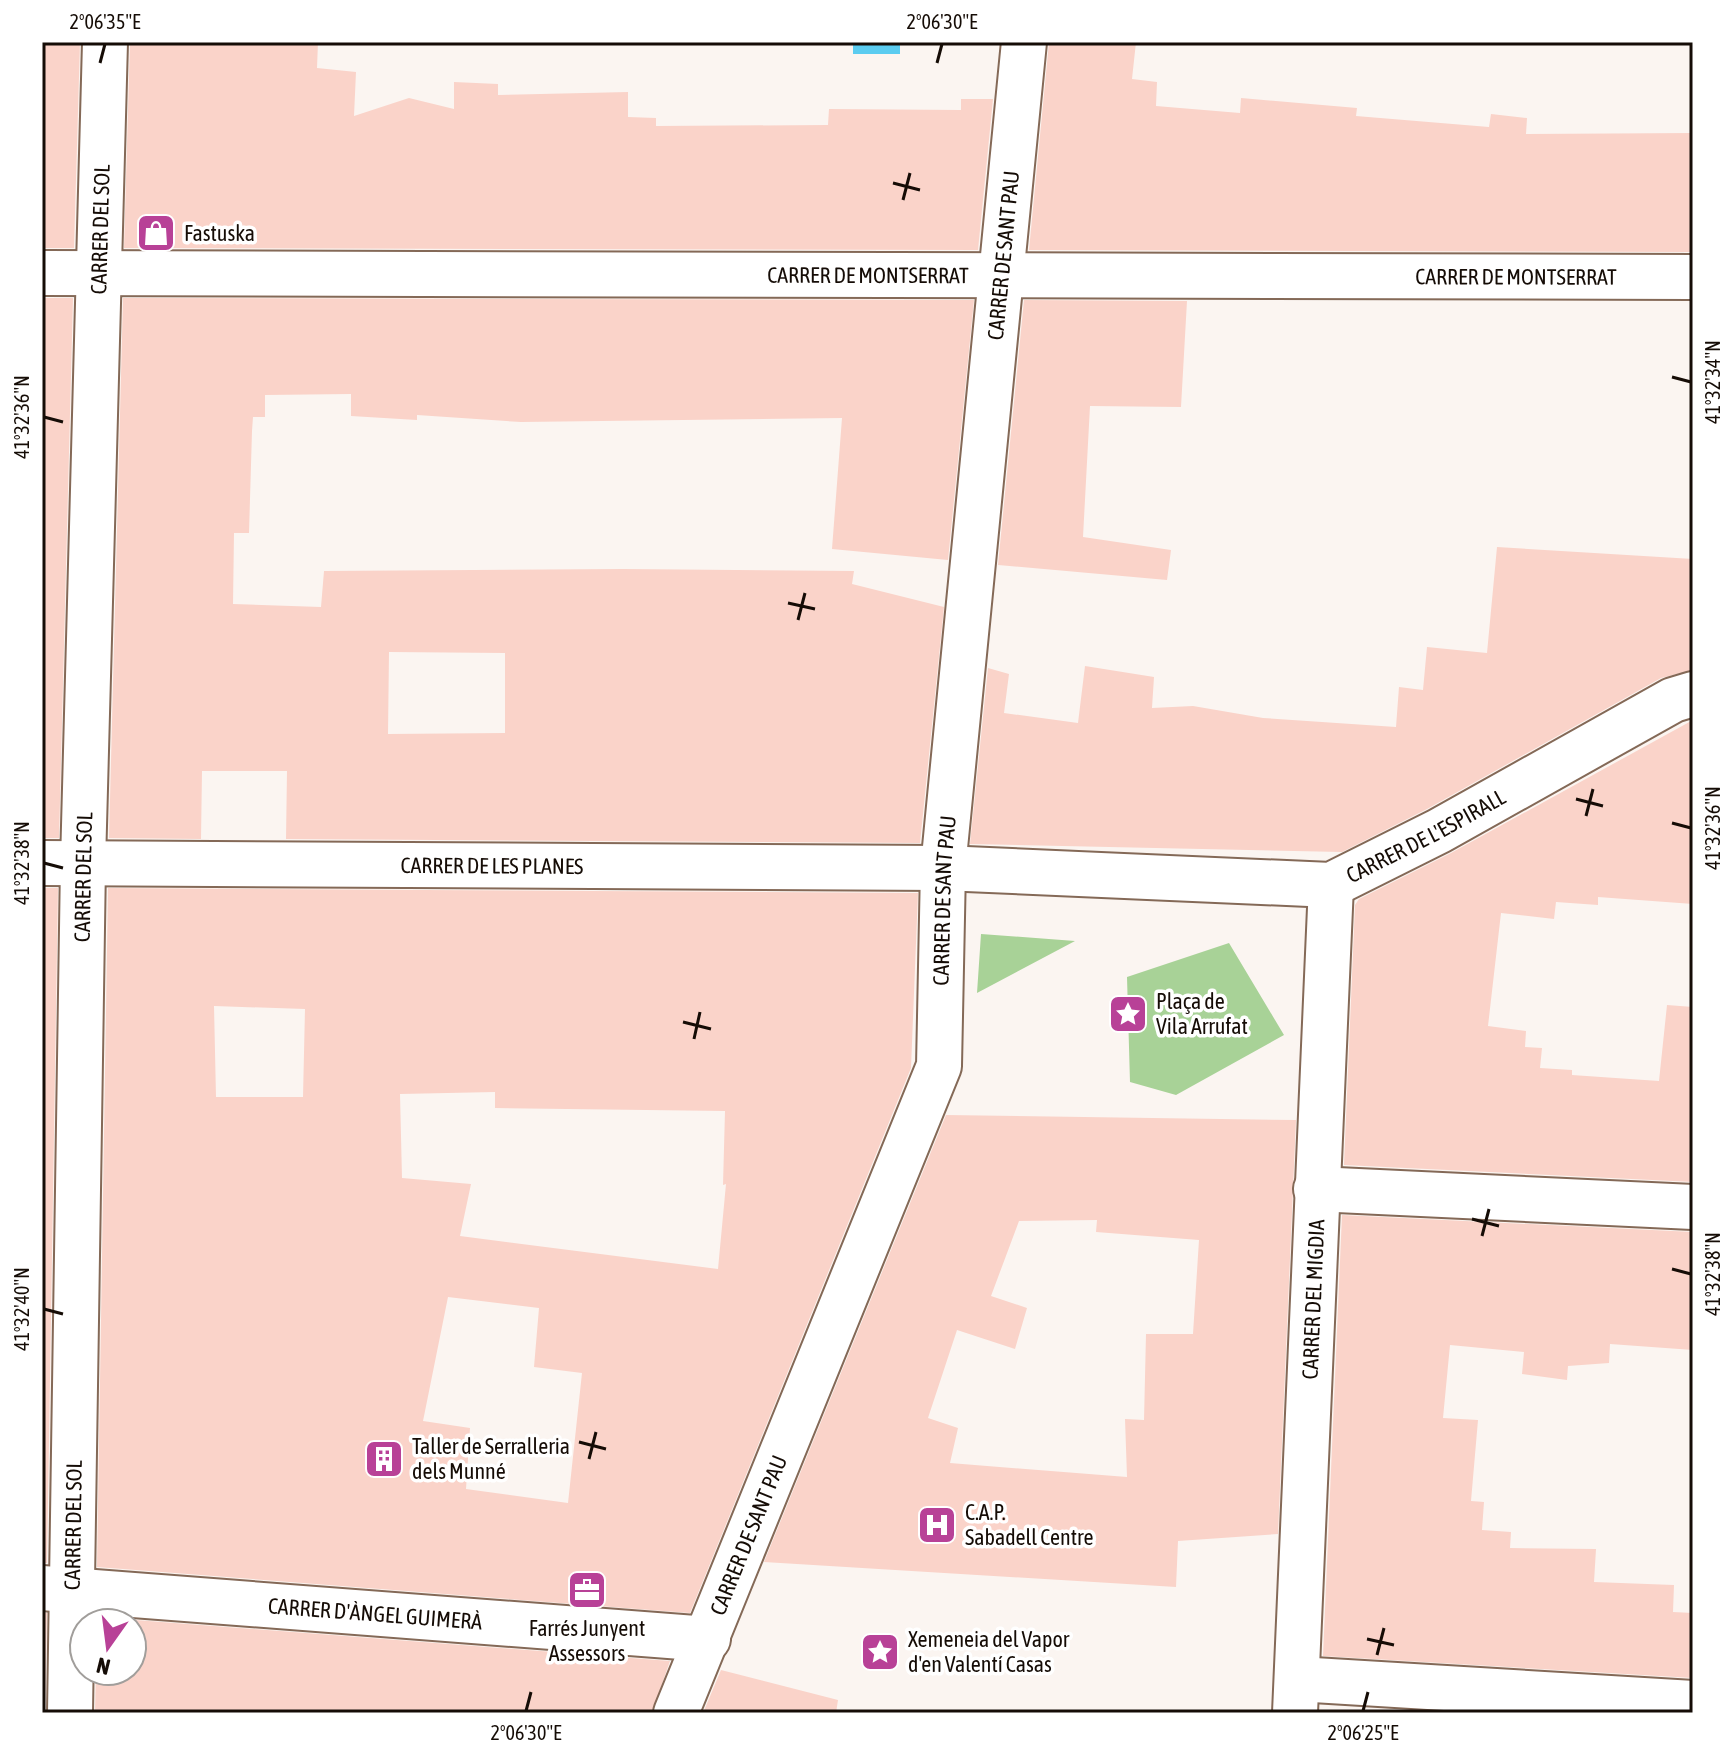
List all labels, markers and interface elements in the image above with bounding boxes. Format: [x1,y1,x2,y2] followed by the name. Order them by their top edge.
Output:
[70,10,141,33] text: 2°06'35"E
[907,10,978,33] text: 2°06'30"E
[85,164,115,295] street label: CARRER DEL SOL
[982,169,1024,341] street label: CARRER DE SANT PAU
[135,212,177,254] shop icon: Fastuska
[184,220,255,246] place label: Fastuska
[767,262,969,288] street label: CARRER DE MONTSERRAT
[1415,263,1617,290] street label: CARRER DE MONTSERRAT
[1701,340,1724,424] text: 41°32'34"N
[10,375,33,459] text: 41°32'36"N
[1342,783,1510,888] street label: CARRER DE L'ESPIRALL
[1701,786,1724,870] text: 41°32'36"N
[69,811,97,942] street label: CARRER DEL SOL
[928,814,961,986] street label: CARRER DE SANT PAU
[10,821,33,905] text: 41°32'38"N
[401,852,583,879] street label: CARRER DE LES PLANES
[1156,988,1248,1039] place label: Plaça de Vila Arrufat
[1107,993,1149,1035] place icon: Plaça de Vila Arrufat
[1297,1219,1329,1380] street label: CARRER DEL MIGDIA
[1701,1232,1724,1316] text: 41°32'38"N
[10,1267,33,1351] text: 41°32'40"N
[412,1433,570,1484] place label: Taller de Serralleria dels Munné
[363,1438,405,1480] building icon: Taller de Serralleria dels Munné
[704,1451,792,1619] street label: CARRER DE SANT PAU
[59,1459,87,1590] street label: CARRER DEL SOL
[965,1499,1094,1550] place label: C.A.P. Sabadell Centre
[916,1504,958,1546] hospital icon: C.A.P. Sabadell Centre
[566,1569,608,1611] office icon: Farrés Junyent Assessors
[267,1592,483,1635] street label: CARRER D'ÀNGEL GUIMERÀ
[68,1607,148,1687] north arrow
[529,1615,645,1666] place label: Farrés Junyent Assessors
[908,1626,1070,1677] place label: Xemeneia del Vapor d'en Valentí Casas
[859,1631,901,1673] place icon: Xemeneia del Vapor d'en Valentí Casas
[94,1652,113,1681] text: N
[491,1721,562,1744] text: 2°06'30"E
[1328,1721,1399,1744] text: 2°06'25"E

